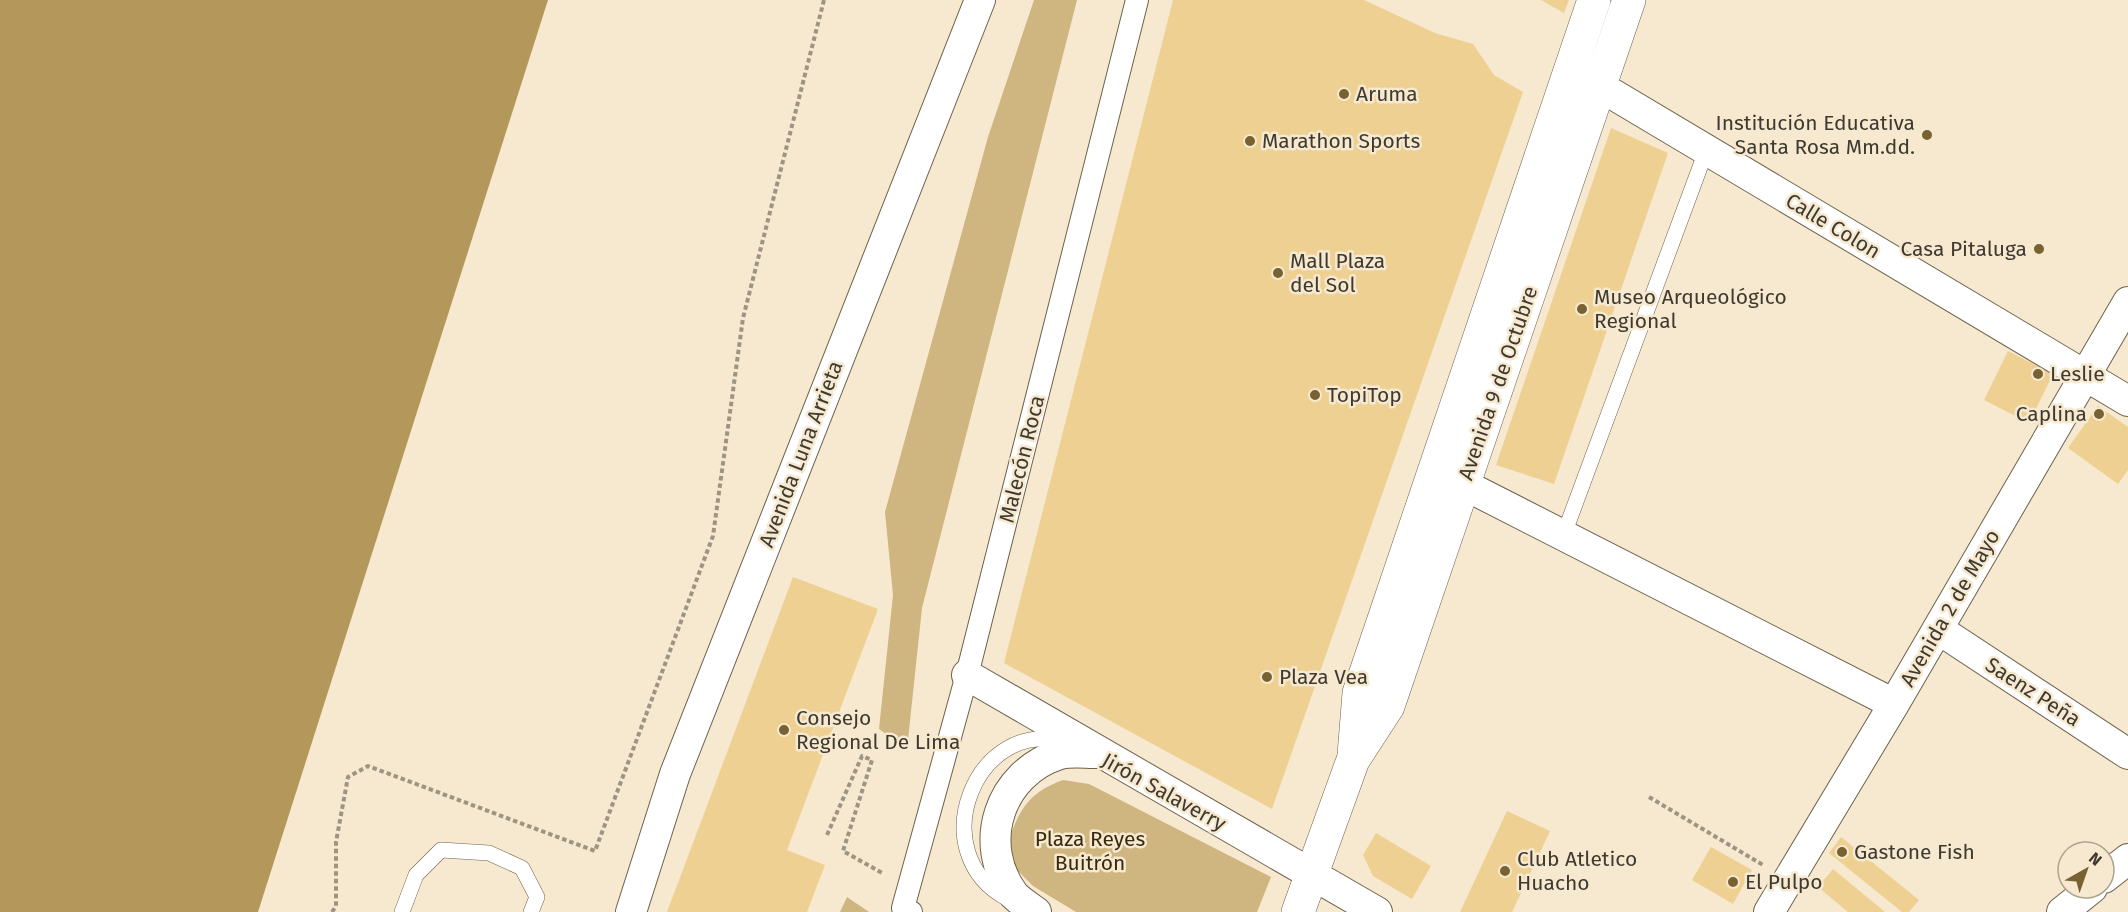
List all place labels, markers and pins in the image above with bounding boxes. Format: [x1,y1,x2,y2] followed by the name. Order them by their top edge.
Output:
[1356,81,1418,107] place label: Aruma
[1337,87,1351,101] marker: Aruma
[1716,110,1915,160] place label: Institución Educativa Santa Rosa Mm.dd.
[1262,128,1420,154] place label: Marathon Sports
[1920,128,1934,142] marker: Institución Educativa Santa Rosa Mm.dd.
[1243,134,1257,148] marker: Marathon Sports
[1901,236,2027,262] place label: Casa Pitaluga
[2032,242,2046,256] marker: Casa Pitaluga
[1290,248,1385,298] place label: Mall Plaza del Sol
[1271,266,1285,280] marker: Mall Plaza del Sol
[1594,284,1787,334] place label: Museo Arqueológico Regional
[1575,302,1589,316] marker: Museo Arqueológico Regional
[2050,361,2105,387] place label: Leslie
[2031,367,2045,381] marker: Leslie
[1327,382,1402,408] place label: TopiTop
[1308,388,1322,402] marker: TopiTop
[2016,401,2087,427] place label: Caplina
[2092,407,2106,421] marker: Caplina
[1279,664,1368,690] place label: Plaza Vea
[1260,670,1274,684] marker: Plaza Vea
[796,705,961,755] place label: Consejo Regional De Lima
[777,723,791,737] marker: Consejo Regional De Lima
[1854,839,1975,865] place label: Gastone Fish
[1835,845,1849,859] marker: Gastone Fish
[1517,846,1637,896] place label: Club Atletico Huacho
[1498,864,1512,878] marker: Club Atletico Huacho
[1745,869,1823,895] place label: El Pulpo
[1726,875,1740,889] marker: El Pulpo

